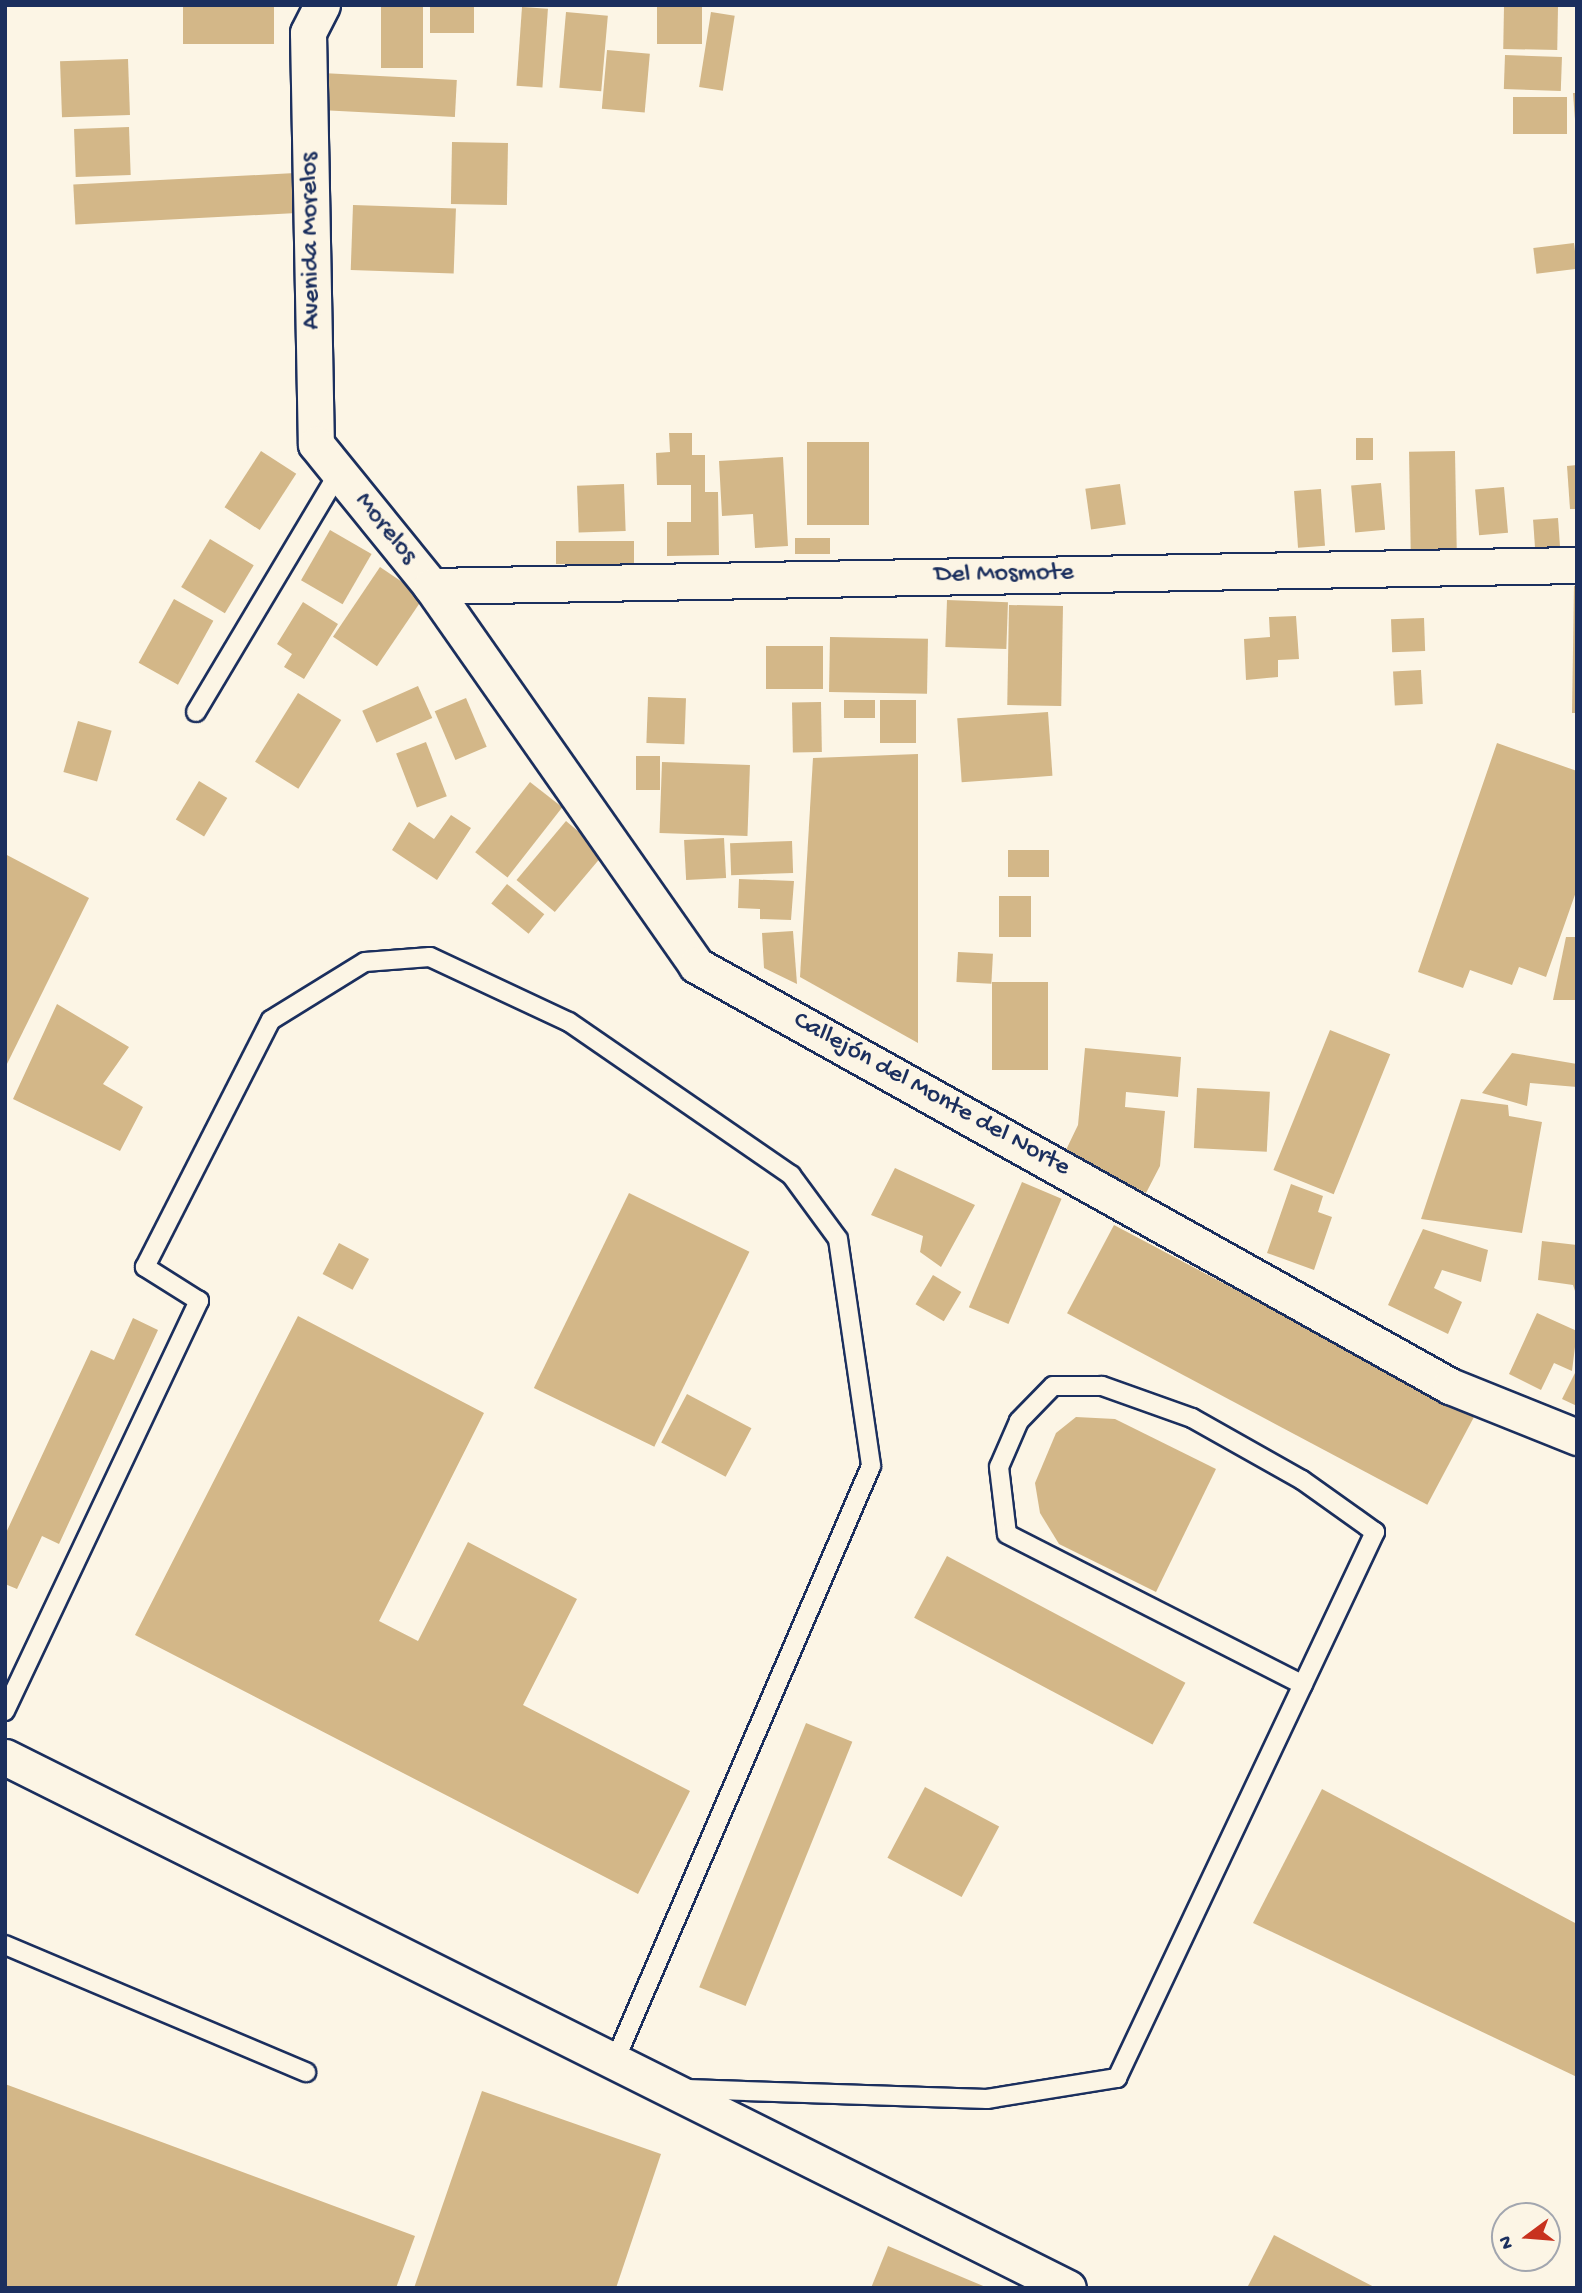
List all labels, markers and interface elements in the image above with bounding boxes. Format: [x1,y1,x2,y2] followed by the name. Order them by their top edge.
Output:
[295,152,329,330] street label: Avenida Morelos
[347,487,423,571] street label: Morelos
[934,558,1074,592] street label: Del Mosmote
[787,1006,1075,1184] street label: Callejón del Monte del Norte
[1491,2202,1561,2272] north arrow
[1494,2233,1520,2252] text: N

